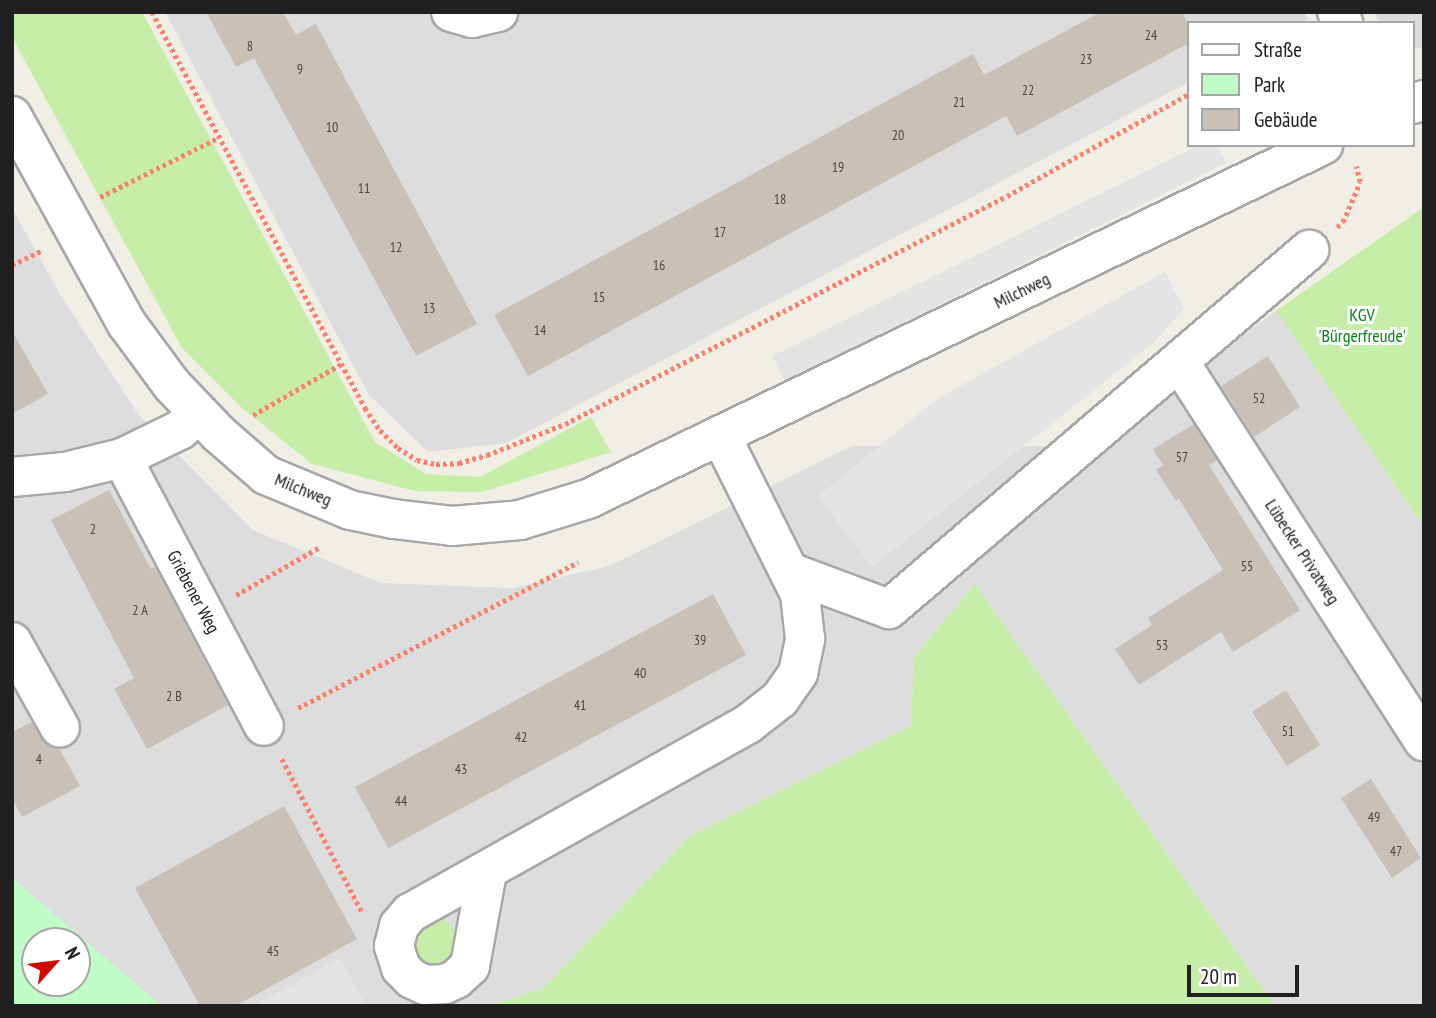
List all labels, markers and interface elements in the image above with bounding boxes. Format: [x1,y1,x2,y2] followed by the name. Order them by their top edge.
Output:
[1188,21,1415,147] legend
[1145,27,1157,43] house number: 24
[1254,36,1302,63] text: Straße
[247,38,253,54] house number: 8
[1080,51,1092,67] house number: 23
[297,61,303,77] house number: 9
[1254,71,1285,98] text: Park
[1022,82,1034,98] house number: 22
[953,94,965,110] house number: 21
[1254,106,1317,133] text: Gebäude
[326,119,338,135] house number: 10
[892,127,904,143] house number: 20
[832,159,844,175] house number: 19
[358,180,370,196] house number: 11
[774,191,786,207] house number: 18
[714,224,726,240] house number: 17
[390,239,402,255] house number: 12
[653,257,665,273] house number: 16
[991,268,1053,314] street label: Milchweg
[593,289,605,305] house number: 15
[423,300,435,316] house number: 13
[1318,305,1406,348] park label: KGV 'Bürgerfreude'
[534,322,546,338] house number: 14
[1253,390,1265,406] house number: 52
[1176,449,1188,465] house number: 57
[271,469,335,511] street label: Milchweg
[1260,495,1344,609] street label: Lübecker Privatweg
[90,521,96,537] house number: 2
[162,547,224,637] street label: Griebener Weg
[1241,558,1253,574] house number: 55
[132,602,148,618] house number: 2 A
[694,632,706,648] house number: 39
[1156,637,1168,653] house number: 53
[634,665,646,681] house number: 40
[166,688,182,704] house number: 2 B
[574,697,586,713] house number: 41
[1282,723,1294,739] house number: 51
[515,729,527,745] house number: 42
[36,751,42,767] house number: 4
[455,761,467,777] house number: 43
[395,793,407,809] house number: 44
[1368,809,1380,825] house number: 49
[1390,843,1402,859] house number: 47
[21,927,91,997] north arrow
[60,943,86,963] text: N
[267,943,279,959] house number: 45
[1191,951,1303,995] scale bar
[1200,963,1237,990] text: 20 m

